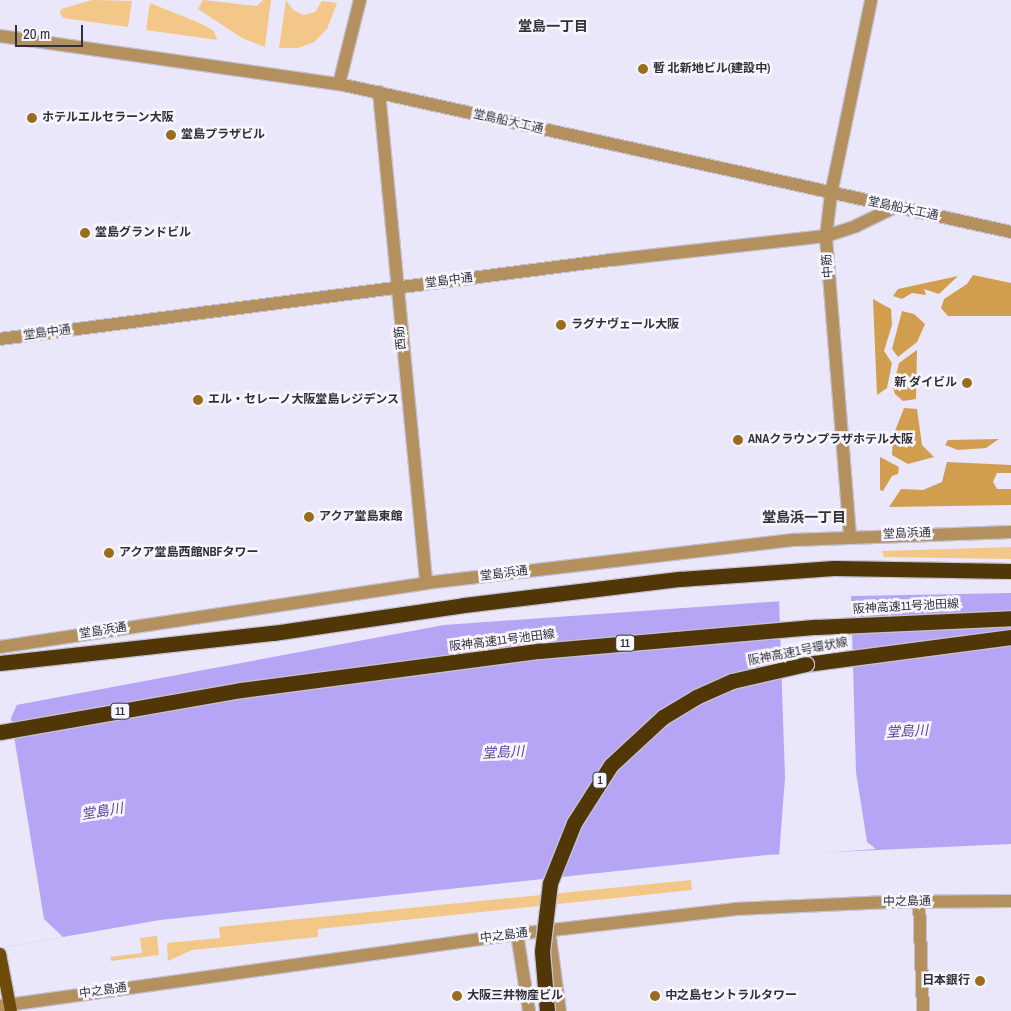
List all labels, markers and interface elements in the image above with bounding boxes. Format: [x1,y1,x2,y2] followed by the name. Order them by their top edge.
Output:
[18,15,85,47] scale bar
[518,18,588,34] district label: 堂島一丁目
[23,23,50,44] text: 20 m
[653,62,770,76] place label: 暫 北新地ビル(建設中)
[637,63,649,75] marker: 暫 北新地ビル(建設中)
[471,107,545,137] street label: 堂島船大工通
[42,111,174,125] place label: ホテルエルセラーン大阪
[26,112,38,124] marker: ホテルエルセラーン大阪
[181,128,265,142] place label: 堂島プラザビル
[165,129,177,141] marker: 堂島プラザビル
[866,194,940,224] street label: 堂島船大工通
[95,226,191,240] place label: 堂島グランドビル
[79,227,91,239] marker: 堂島グランドビル
[820,254,836,278] street label: 中筋
[424,271,474,291] street label: 堂島中通
[571,318,679,332] place label: ラグナヴェール大阪
[555,319,567,331] marker: ラグナヴェール大阪
[22,323,72,343] street label: 堂島中通
[393,325,409,351] street label: 西筋
[894,376,957,390] place label: 新 ダイビル
[961,377,973,389] marker: 新 ダイビル
[208,393,400,407] place label: エル・セレーノ大阪堂島レジデンス
[192,394,204,406] marker: エル・セレーノ大阪堂島レジデンス
[748,433,913,447] place label: ANAクラウンプラザホテル大阪
[732,434,744,446] marker: ANAクラウンプラザホテル大阪
[762,509,846,525] district label: 堂島浜一丁目
[319,510,403,524] place label: アクア堂島東館
[303,511,315,523] marker: アクア堂島東館
[883,526,931,542] street label: 堂島浜通
[119,546,259,560] place label: アクア堂島西館NBFタワー
[103,547,115,559] marker: アクア堂島西館NBFタワー
[479,564,529,584] street label: 堂島浜通
[853,597,959,617] street label: 阪神高速11号池田線
[78,620,128,642] street label: 堂島浜通
[448,627,556,655] street label: 阪神高速11号池田線
[615,634,635,651] road number: 11
[747,635,849,669] street label: 阪神高速1号環状線
[110,702,130,719] road number: 11
[886,722,928,740] water label: 堂島川
[482,743,524,761] water label: 堂島川
[591,772,609,788] road number: 1
[80,799,124,823] water label: 堂島川
[883,894,931,910] street label: 中之島通
[479,926,529,946] street label: 中之島通
[922,974,970,988] place label: 日本銀行
[974,975,986,987] marker: 日本銀行
[78,981,128,1001] street label: 中之島通
[467,989,563,1003] place label: 大阪三井物産ビル
[665,989,797,1003] place label: 中之島セントラルタワー
[451,990,463,1002] marker: 大阪三井物産ビル
[649,990,661,1002] marker: 中之島セントラルタワー

